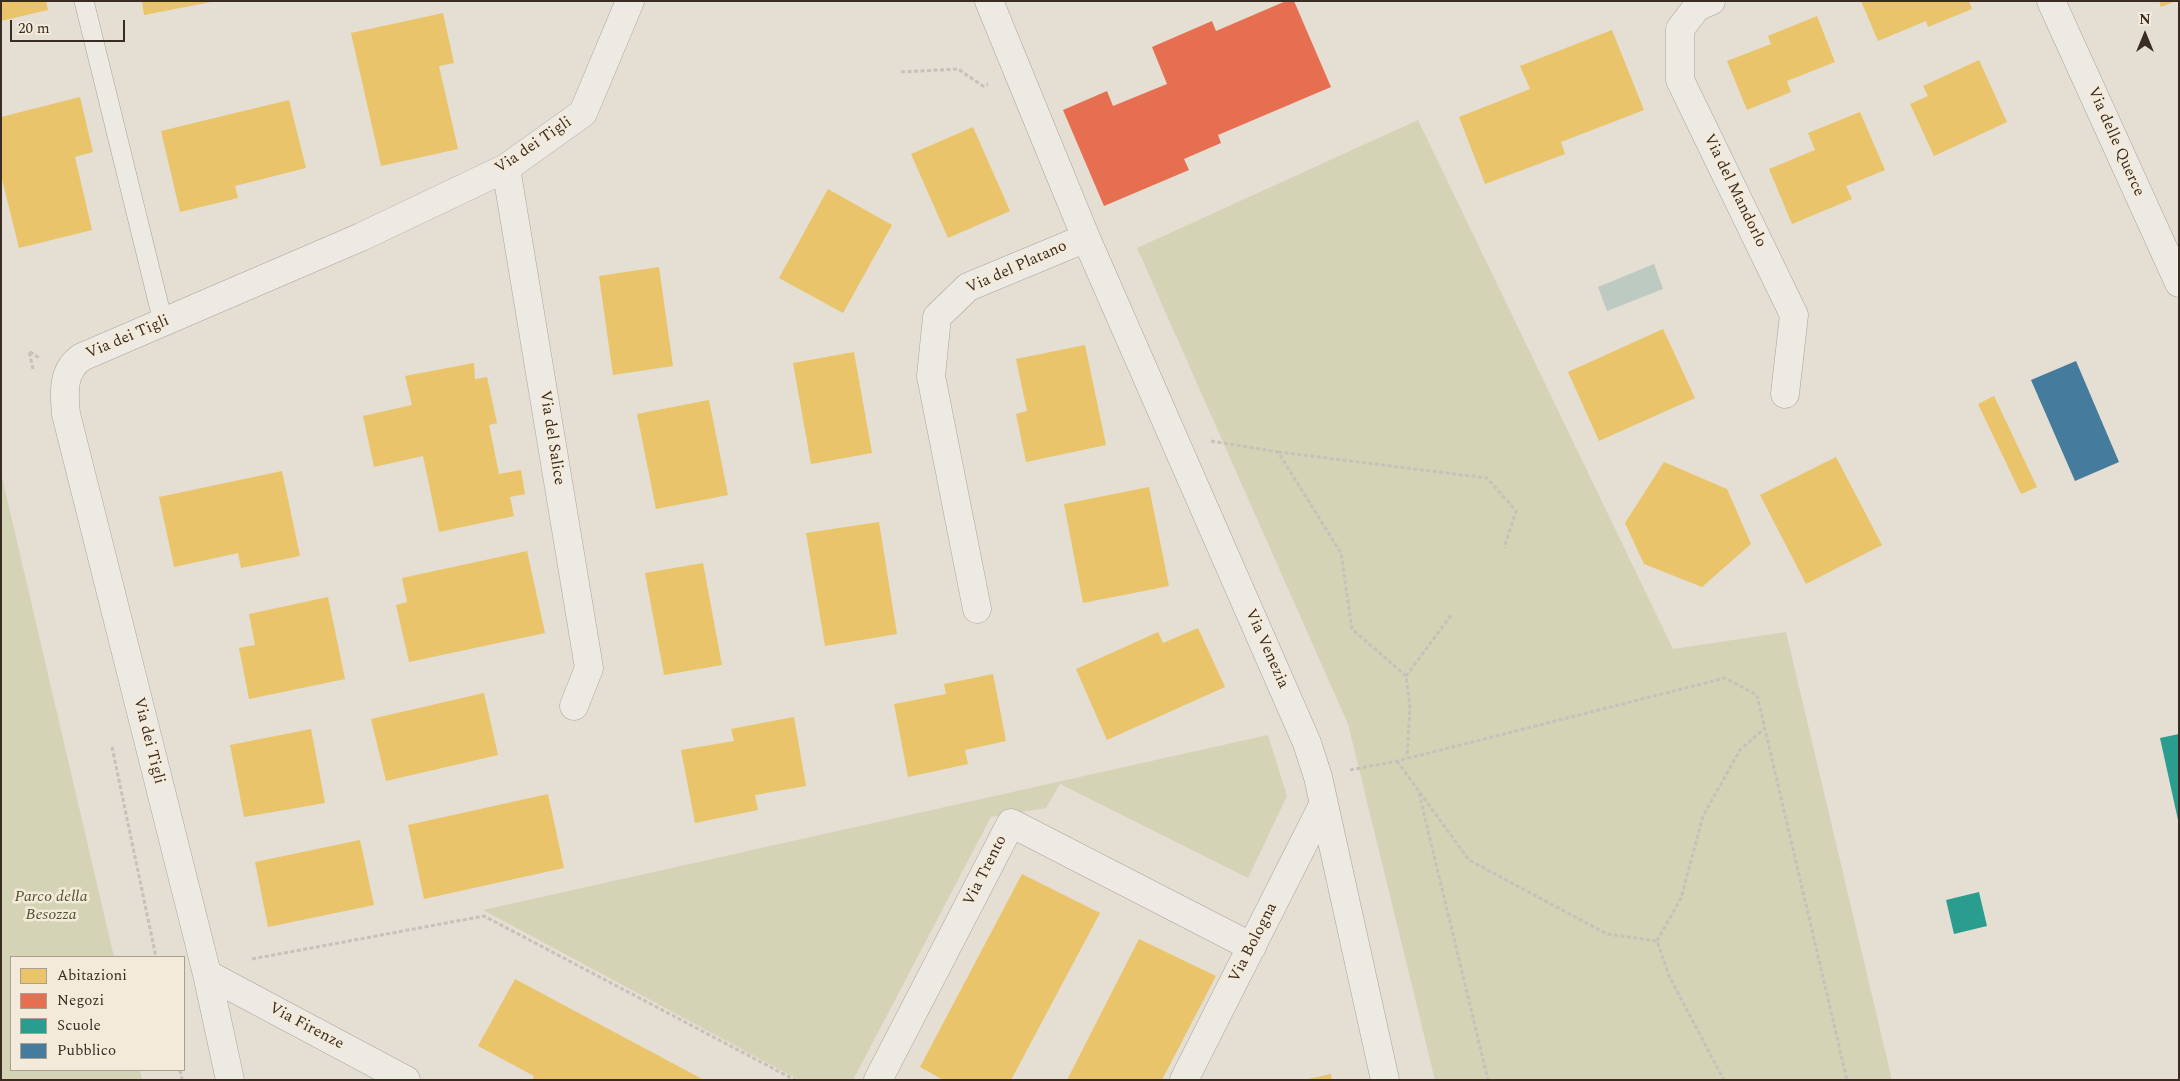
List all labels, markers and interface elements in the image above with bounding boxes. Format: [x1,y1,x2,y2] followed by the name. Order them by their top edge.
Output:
[2139,9,2151,30] text: N
[12,10,128,42] scale bar
[2120,10,2170,60] north arrow
[18,17,50,40] text: 20 m
[2082,84,2148,200] street label: Via delle Querce
[492,113,576,179] street label: Via dei Tigli
[1698,131,1770,251] street label: Via del Mandorlo
[964,237,1070,299] street label: Via del Platano
[84,312,172,364] street label: Via dei Tigli
[534,389,568,487] street label: Via del Salice
[1240,606,1292,692] street label: Via Venezia
[128,696,168,786] street label: Via dei Tigli
[960,832,1012,910] street label: Via Trento
[14,888,88,926] park label: Parco della Besozza
[1226,900,1282,986] street label: Via Bologna
[10,956,185,1071] legend
[57,964,127,987] text: Abitazioni
[57,989,104,1012] text: Negozi
[265,999,347,1055] street label: Via Firenze
[57,1014,101,1037] text: Scuole
[57,1039,116,1062] text: Pubblico

